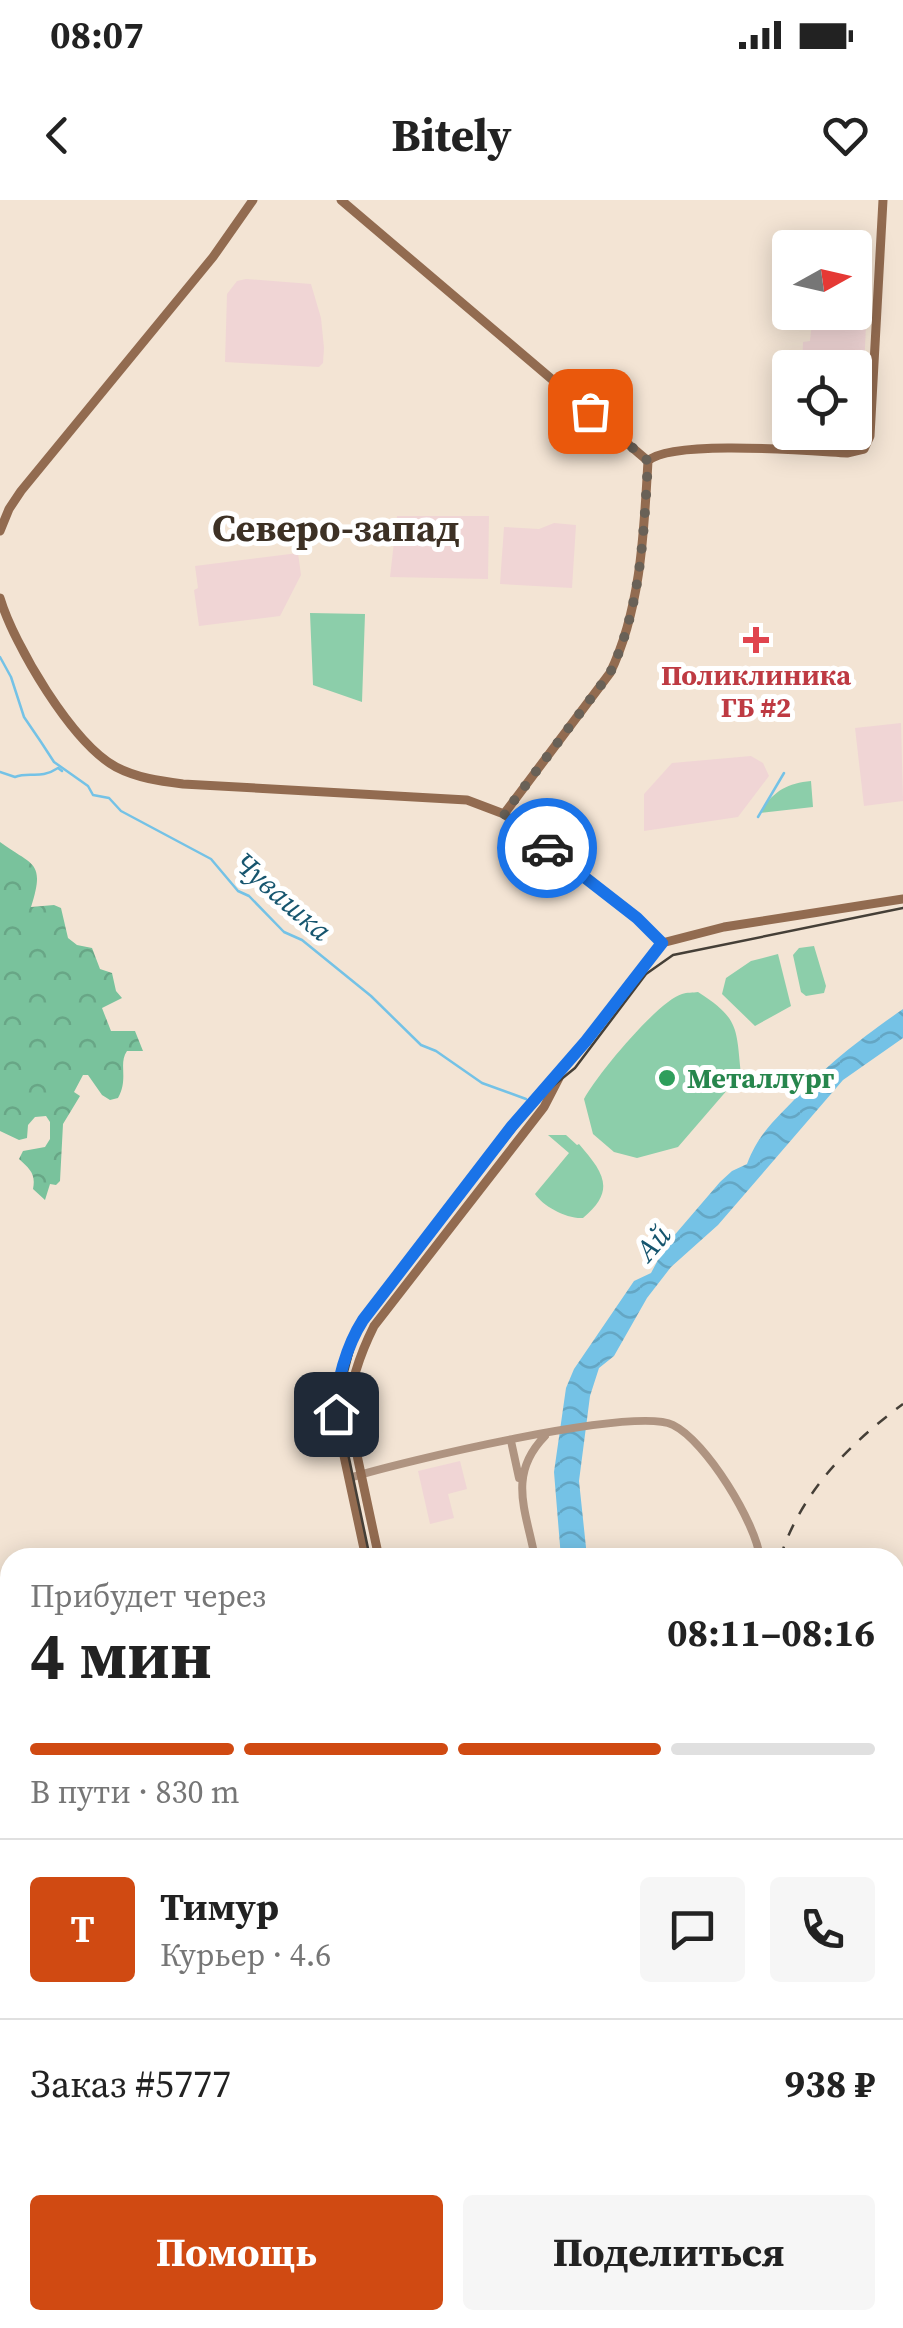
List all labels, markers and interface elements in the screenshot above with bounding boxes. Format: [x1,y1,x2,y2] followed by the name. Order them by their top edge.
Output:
[50,9,144,61] text: 08:07
[391,104,512,166] text: Bitely
[30,108,85,163] icon: back
[818,108,873,163] icon: heart
[772,230,872,330] north arrow
[772,230,872,450] map controls
[772,350,872,450] button: locate
[548,369,633,454] pin
[563,384,618,439] icon: bag
[212,502,460,554] district label: Северо-запад
[743,627,769,653] marker: Поликлиника ГБ #2
[661,656,851,726] place label: Поликлиника ГБ #2
[497,798,597,898] courier
[520,821,575,876] icon: car
[226,843,341,951] water label: Чувашка
[687,1059,835,1097] place label: Металлург
[656,1067,678,1089] marker: Металлург
[624,1216,680,1271] water label: Ай
[294,1372,379,1457] pin
[309,1387,364,1442] icon: home
[30,1574,266,1618] text: Прибудет через
[667,1607,875,1659] text: 08:11–08:16
[30,1611,212,1700] text: 4 мин
[30,1770,240,1814] text: В пути · 830 m
[640,1877,745,1982] button: chat
[770,1877,875,1982] button: phone
[160,1881,279,1933] text: Тимур
[70,1903,95,1955] text: Т
[160,1933,331,1977] text: Курьер · 4.6
[30,2058,231,2110] text: Заказ #5777
[784,2058,875,2110] text: 938 ₽
[30,2195,443,2310] button: Помощь
[463,2195,875,2310] button: Поделиться

